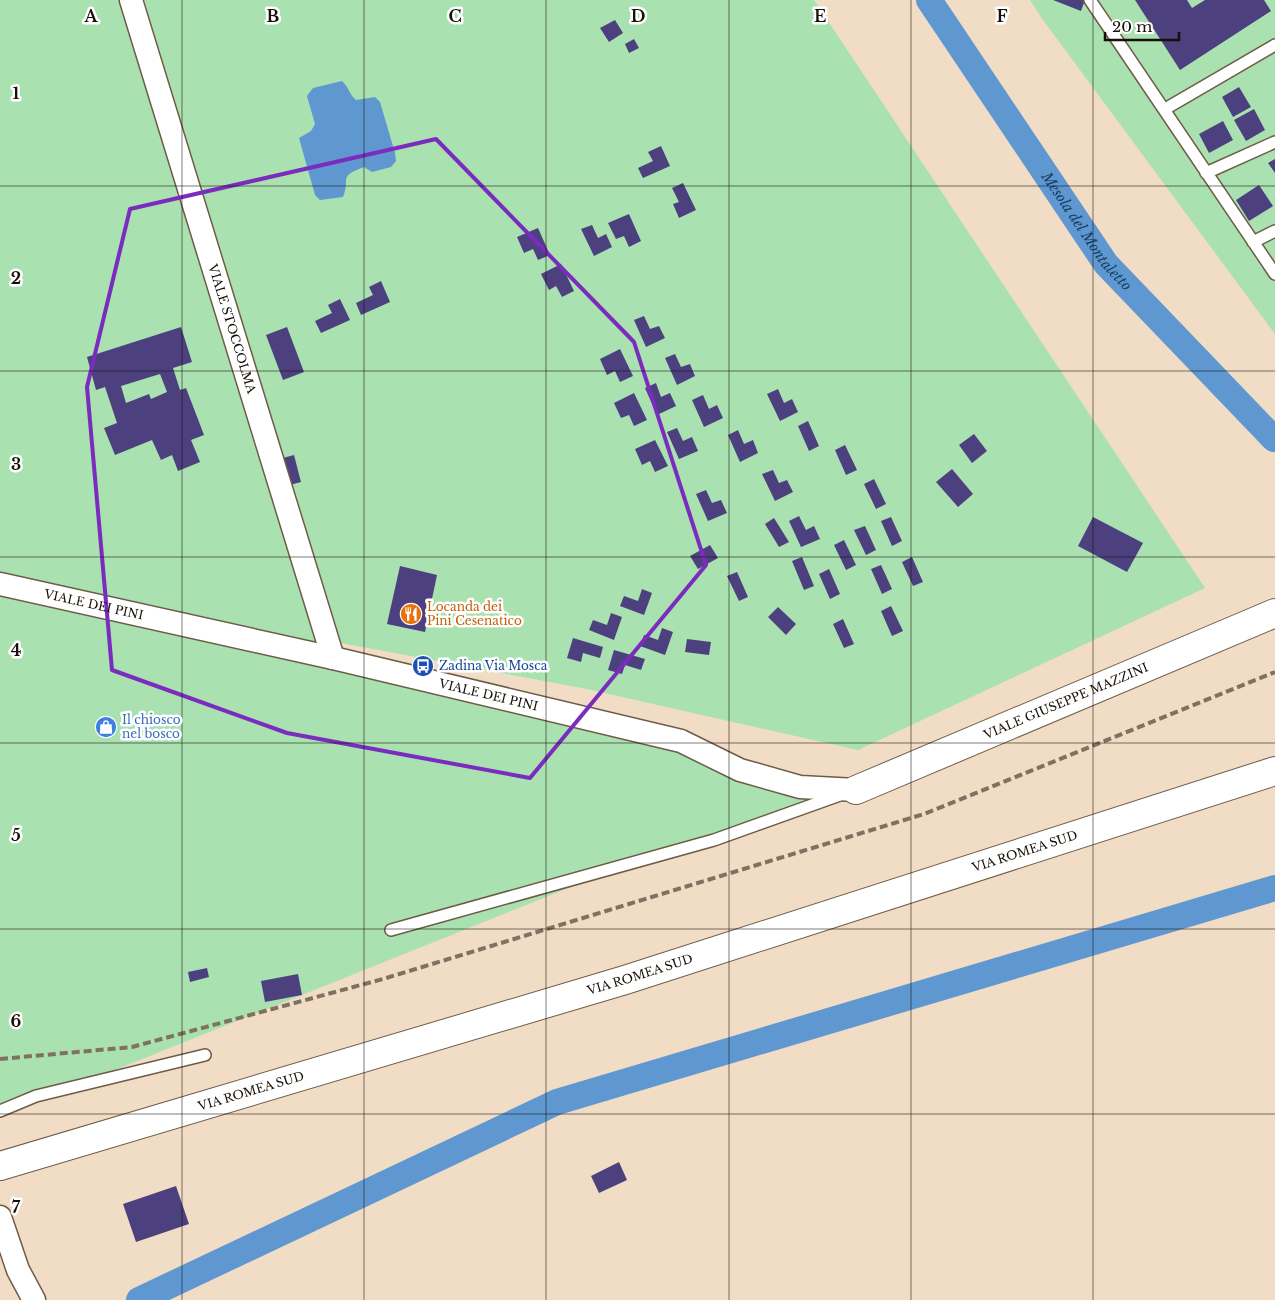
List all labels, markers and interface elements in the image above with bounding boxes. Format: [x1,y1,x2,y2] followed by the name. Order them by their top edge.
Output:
[84,6,99,26] text: A
[267,6,280,26] text: B
[448,6,462,26] text: C
[631,6,645,26] text: D
[814,6,826,26] text: E
[996,6,1008,26] text: F
[1105,10,1179,42] scale bar
[1112,17,1152,36] text: 20 m
[13,83,20,103] text: 1
[1037,168,1136,294] water label: Mesola del Montaletto
[205,261,260,396] street label: VIALE STOCCOLMA
[11,268,21,288] text: 2
[11,454,21,474] text: 3
[42,586,145,623] street label: VIALE DEI PINI
[427,599,522,628] place label: Locanda dei Pini Cesenatico
[399,602,423,626] restaurant icon: Locanda dei Pini Cesenatico
[11,640,21,660] text: 4
[411,654,435,678] bus stop icon: Zadina Via Mosca
[439,658,548,673] place label: Zadina Via Mosca
[980,659,1150,743] street label: VIALE GIUSEPPE MAZZINI
[437,675,540,714] street label: VIALE DEI PINI
[122,712,181,741] place label: Il chiosco nel bosco
[94,715,118,739] shop icon: Il chiosco nel bosco
[11,825,21,845] text: 5
[969,827,1079,875] street label: VIA ROMEA SUD
[584,951,695,998] street label: VIA ROMEA SUD
[11,1011,22,1031] text: 6
[195,1068,306,1114] street label: VIA ROMEA SUD
[12,1197,21,1217] text: 7

